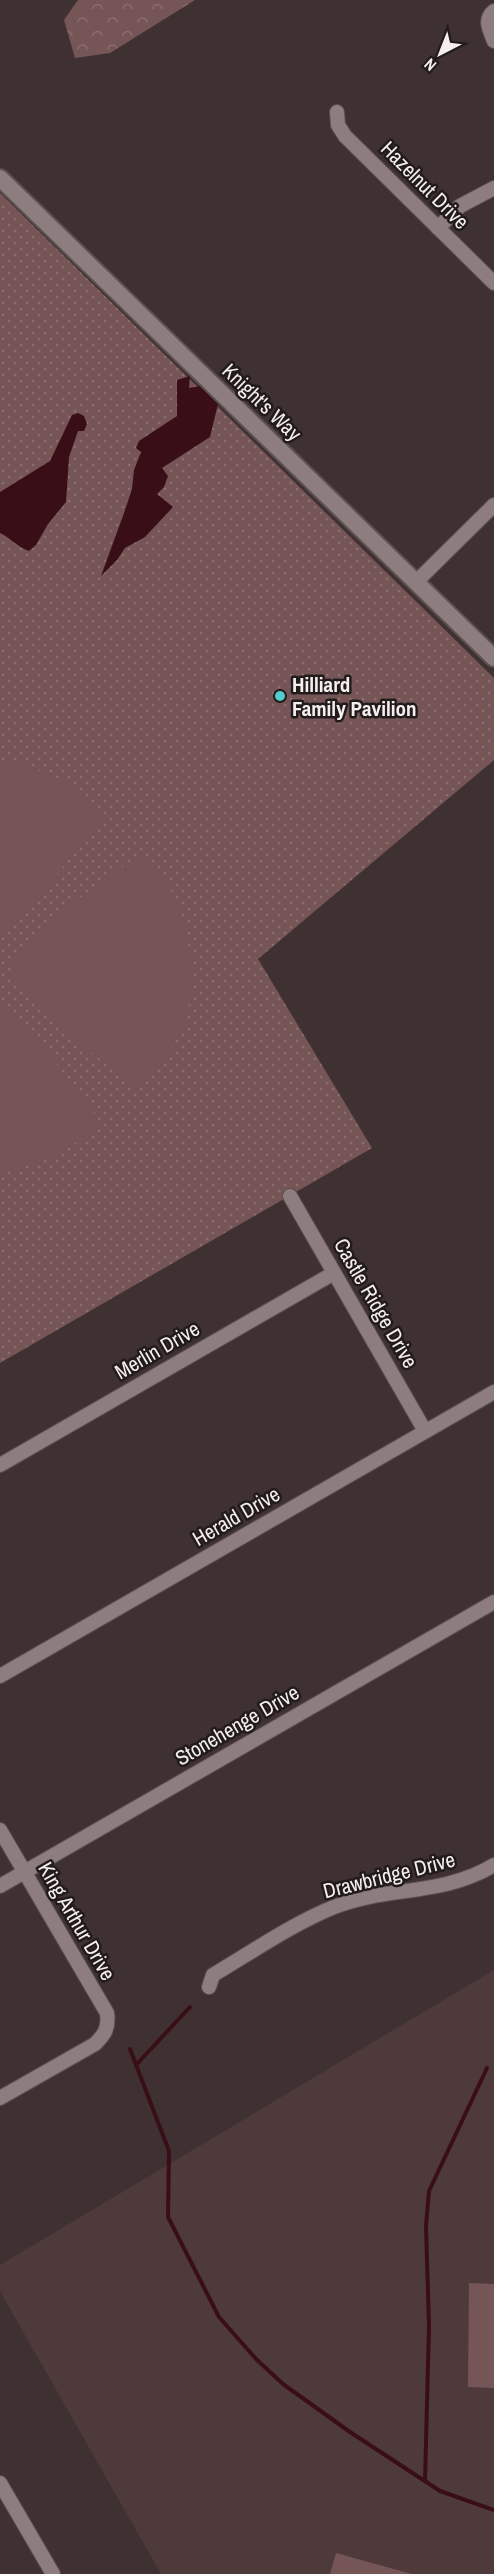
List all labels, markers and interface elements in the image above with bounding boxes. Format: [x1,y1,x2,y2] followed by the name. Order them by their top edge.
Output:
[410,24,470,84] north arrow
[419,54,441,76] text: N
[374,134,476,236] street label: Hazelnut Drive
[216,357,308,448] street label: Knight's Way
[292,670,417,723] place label: Hilliard Family Pavilion
[273,689,287,703] marker: Hilliard Family Pavilion
[327,1233,425,1373] street label: Castle Ridge Drive
[109,1314,205,1386] street label: Merlin Drive
[187,1479,285,1553] street label: Herald Drive
[170,1678,304,1772] street label: Stonehenge Drive
[320,1845,458,1905] street label: Drawbridge Drive
[31,1857,123,1985] street label: King Arthur Drive

